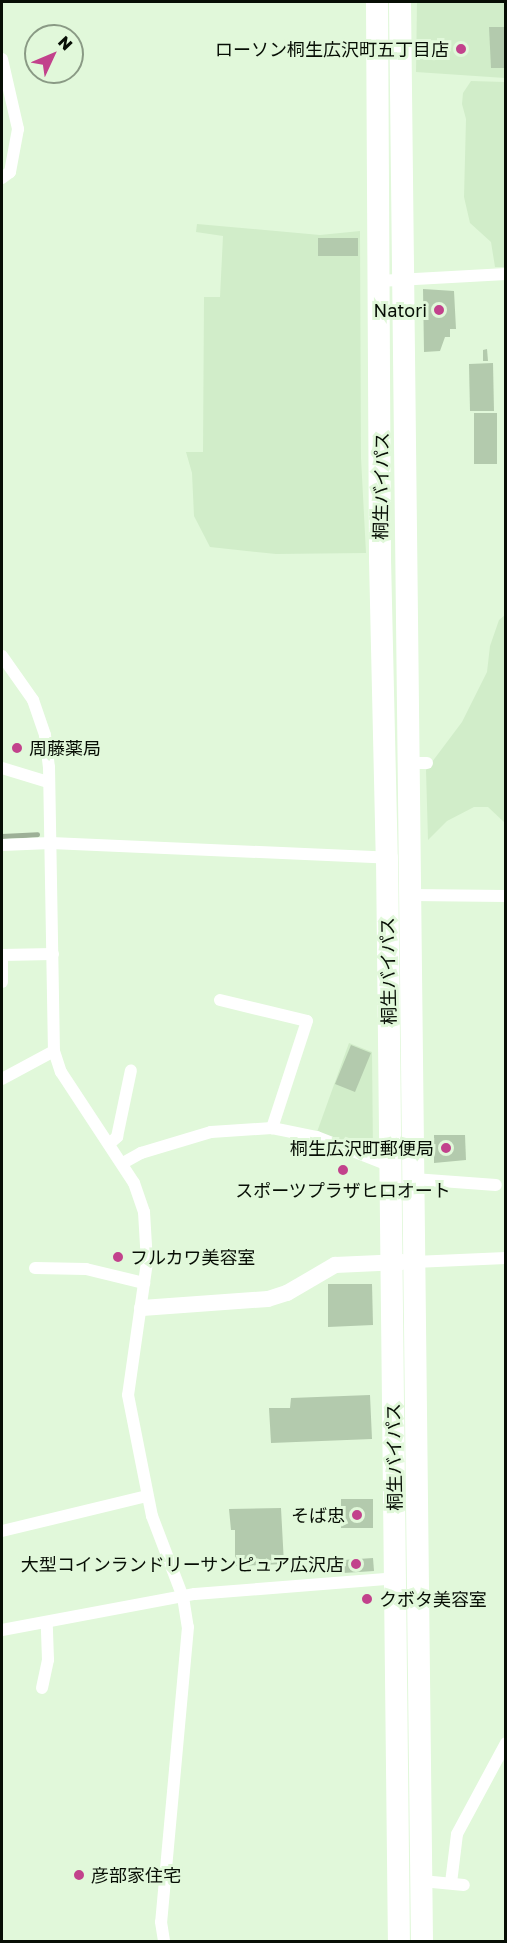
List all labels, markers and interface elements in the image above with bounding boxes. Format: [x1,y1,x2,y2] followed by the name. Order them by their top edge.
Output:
[24,24,84,84] north arrow
[54,32,77,54] text: N
[215,38,449,60] place label: ローソン桐生広沢町五丁目店
[454,42,468,56] marker: ローソン桐生広沢町五丁目店
[373,299,427,321] place label: Natori
[432,303,446,317] marker: Natori
[369,432,393,540] street label: 桐生バイパス
[29,737,101,759] place label: 周藤薬局
[10,741,24,755] marker: 周藤薬局
[376,917,400,1025] street label: 桐生バイパス
[290,1137,434,1159] place label: 桐生広沢町郵便局
[439,1141,453,1155] marker: 桐生広沢町郵便局
[336,1163,350,1177] marker: スポーツプラザヒロオート
[235,1179,451,1201] place label: スポーツプラザヒロオート
[130,1246,256,1268] place label: フルカワ美容室
[111,1250,125,1264] marker: フルカワ美容室
[382,1403,406,1511] street label: 桐生バイパス
[291,1504,345,1526] place label: そば忠
[350,1508,364,1522] marker: そば忠
[20,1553,344,1575] place label: 大型コインランドリーサンピュア広沢店
[349,1557,363,1571] marker: 大型コインランドリーサンピュア広沢店
[379,1588,487,1610] place label: クボタ美容室
[360,1592,374,1606] marker: クボタ美容室
[91,1864,181,1886] place label: 彦部家住宅
[72,1868,86,1882] marker: 彦部家住宅

